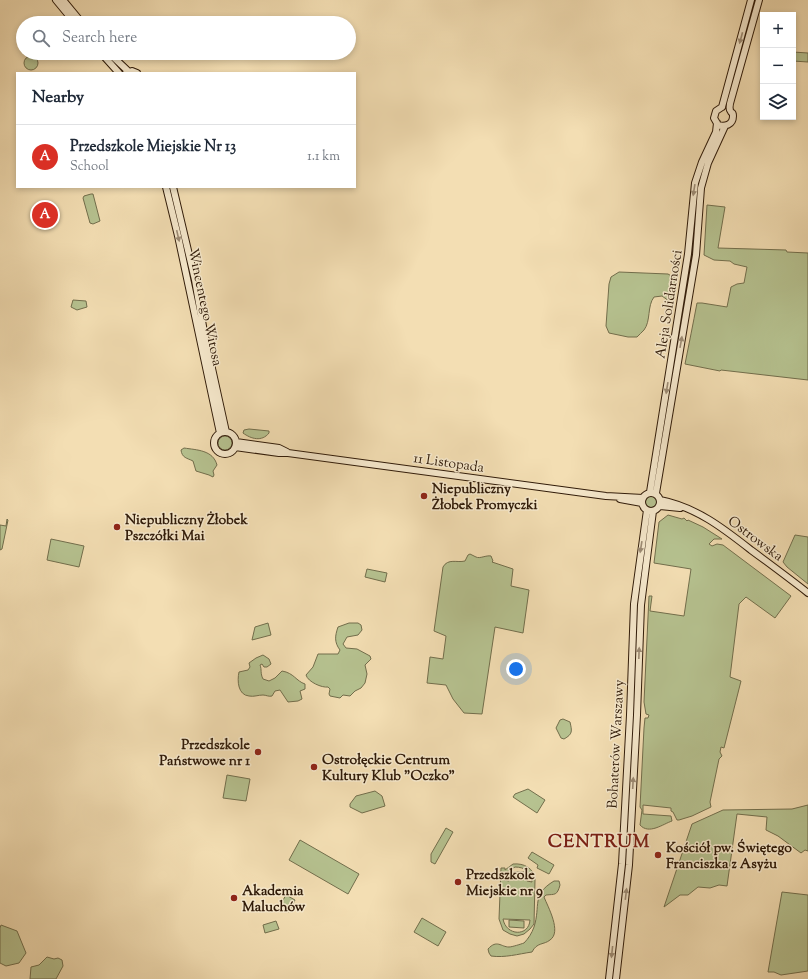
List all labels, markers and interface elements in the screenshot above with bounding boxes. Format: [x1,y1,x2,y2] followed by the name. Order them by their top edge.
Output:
[760,12,796,120] map controls
[760,12,796,48] button: +
[16,16,356,60] search box
[30,27,52,49] icon: search
[62,28,137,49] text: Search here
[738,32,744,44] one-way arrow
[760,48,796,84] button: −
[760,84,796,120] button: layers
[32,86,84,110] text: Nearby
[70,137,236,158] text: Przedszkole Miejskie Nr 13
[40,148,50,166] text: A
[307,148,340,166] text: 1.1 km
[70,158,109,176] text: School
[691,184,697,196] one-way arrow
[32,200,58,230] pin: A
[175,230,181,242] one-way arrow
[182,247,226,369] street label: Wincentego Witosa
[652,249,688,360] street label: Aleja Solidarności
[679,336,685,348] one-way arrow
[664,382,670,394] one-way arrow
[412,449,486,479] street label: 11 Listopada
[432,480,538,516] place label: Niepubliczny Żłobek Promyczki
[419,491,429,501] marker: Niepubliczny Żłobek Promyczki
[125,511,248,547] place label: Niepubliczny Żłobek Pszczółki Mai
[723,512,787,567] street label: Ostrowska
[112,522,122,532] marker: Niepubliczny Żłobek Pszczółki Mai
[638,541,644,553] one-way arrow
[636,646,642,659] one-way arrow
[506,659,526,679] your location
[604,679,630,809] street label: Bohaterów Warszawy
[159,736,250,772] place label: Przedszkole Państwowe nr 1
[253,747,263,757] marker: Przedszkole Państwowe nr 1
[322,751,455,787] place label: Ostrołęckie Centrum Kultury Klub "Oczko"
[309,762,319,772] marker: Ostrołęckie Centrum Kultury Klub "Oczko"
[630,777,637,789] one-way arrow
[548,830,650,856] district label: CENTRUM
[666,838,792,875] place label: Kościół pw. Świętego Franciszka z Asyżu
[653,850,663,860] marker: Kościół pw. Świętego Franciszka z Asyżu
[466,866,543,902] place label: Przedszkole Miejskie nr 9
[453,877,463,887] marker: Przedszkole Miejskie nr 9
[242,882,306,918] place label: Akademia Maluchów
[622,888,629,900] one-way arrow
[229,893,239,903] marker: Akademia Maluchów
[608,946,615,958] one-way arrow

